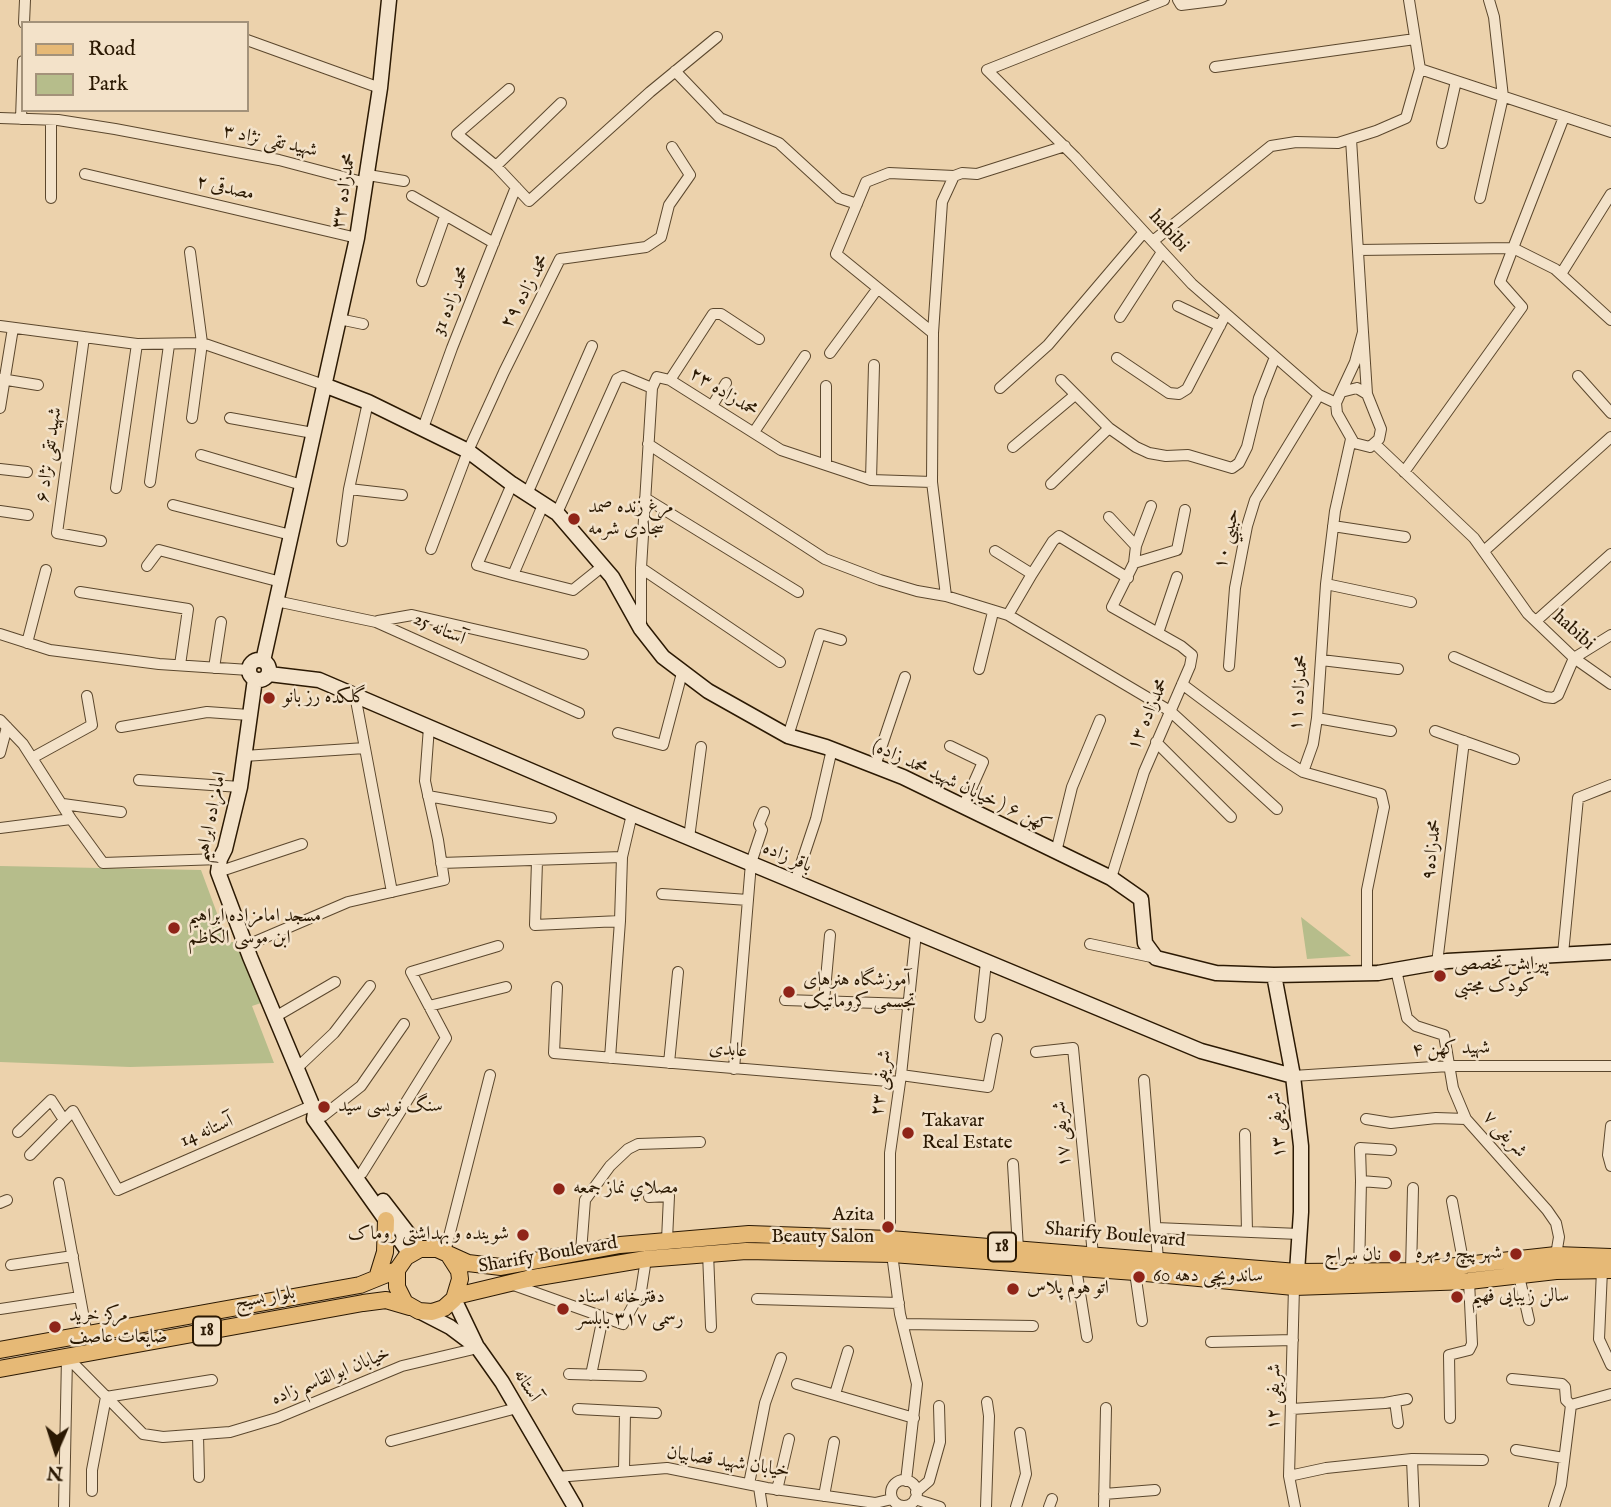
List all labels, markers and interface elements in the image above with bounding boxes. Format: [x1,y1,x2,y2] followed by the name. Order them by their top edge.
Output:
[21,21,248,112] legend
[88,36,135,63] text: Road
[88,71,128,98] text: Park
[221,121,319,163] street label: شهید تقی نژاد ۳
[328,151,362,231] street label: محمدزاده ۳۳
[194,171,256,207] street label: مصدقی ۲
[1143,206,1193,258] street label: habibi
[496,251,556,333] street label: محمد زاده ۲۹
[428,263,476,339] street label: محمد زاده 31
[685,363,761,423] street label: محمدزاده ۲۳
[32,406,68,504] street label: شهید تقی نژاد ۶
[588,497,674,541] place label: مرغ زنده صمد سجادی شرمه
[1210,506,1246,572] street label: حبيبي ١٠
[566,511,582,527] marker: مرغ زنده صمد سجادی شرمه
[1547,606,1599,656] street label: habibi
[409,608,469,652] street label: آستانه 25
[1285,654,1315,732] street label: محمدزاده ۱۱
[1123,675,1175,755] street label: محمدزاده ۱۳
[283,687,366,709] place label: گلکده رز بانو
[261,690,277,706] marker: گلکده رز بانو
[868,735,1054,839] street label: کهن ۶ ( خیابان شهید محمد زاده)
[191,770,233,864] street label: امامزاده ابراهیم
[1418,818,1448,882] street label: محمدزاده۹
[759,837,815,879] street label: باقر زاده
[188,906,321,950] place label: مسجد امامزاده ابراهیم ابن موسی الکاظم
[166,920,182,936] marker: مسجد امامزاده ابراهیم ابن موسی الکاظم
[1454,954,1548,998] place label: پیرایش تخصصی کودک مجتبی
[1432,968,1448,984] marker: پیرایش تخصصی کودک مجتبی
[803,970,916,1014] place label: آموزشگاه هنرهای تجسمی کروماتیک
[781,984,797,1000] marker: آموزشگاه هنرهای تجسمی کروماتیک
[1411,1037,1491,1063] street label: شهید کهن ۴
[708,1038,748,1064] street label: عابدی
[867,1049,897,1117] street label: شریفی ۲۳
[1264,1091,1292,1159] street label: شریفی ۱۳
[338,1096,443,1118] place label: سنگ نویسی سید
[316,1099,332,1115] marker: سنگ نویسی سید
[1049,1100,1077,1168] street label: شریفی ۱۷
[1477,1107,1531,1163] street label: شریفی ۷
[177,1111,237,1153] street label: آستانه 14
[922,1111,1012,1155] place label: Takavar Real Estate
[900,1125,916,1141] marker: Takavar Real Estate
[573,1178,678,1200] place label: مصلاي نماز جمعه
[551,1181,567,1197] marker: مصلاي نماز جمعه
[771,1205,874,1249] place label: Azita Beauty Salon
[880,1219,896,1235] marker: Azita Beauty Salon
[1044,1219,1186,1253] street label: Sharify Boulevard
[348,1224,509,1246] place label: شوینده و بهداشتی روماک
[515,1227,531,1243] marker: شوینده و بهداشتی روماک
[988,1232,1016,1262] road number: 18
[477,1233,619,1279] street label: Sharify Boulevard
[1416,1243,1502,1265] place label: شهر پیچ و مهره
[1324,1245,1381,1267] place label: نان سراج
[1508,1246,1524,1262] marker: شهر پیچ و مهره
[1387,1248,1403,1264] marker: نان سراج
[1153,1266,1263,1288] place label: ساندویچی دهه 60
[1131,1269,1147,1285] marker: ساندویچی دهه 60
[1027,1278,1109,1300] place label: اتو هوم پلاس
[1005,1281,1021,1297] marker: اتو هوم پلاس
[233,1283,297,1315] street label: بلوار بسیج
[1471,1286,1569,1308] place label: سالن زیبایی فهیم
[577,1287,684,1331] place label: دفترخانه اسناد رسمی ۳۱۷ بابلسر
[1449,1289,1465,1305] marker: سالن زیبایی فهیم
[555,1301,571,1317] marker: دفترخانه اسناد رسمی ۳۱۷ بابلسر
[69,1305,167,1349] place label: مرکز خرید ضایعات عاصف
[193,1316,221,1346] road number: 18
[47,1319,63,1335] marker: مرکز خرید ضایعات عاصف
[268,1343,394,1411] street label: خیابان ابوالقاسم زاده
[1263,1364,1287,1430] street label: شریفی ۱۲
[507,1365,545,1407] street label: آستانه
[21,1416,91,1486] north arrow
[665,1442,791,1484] street label: خیابان شهید قصابیان
[46,1460,64,1484] text: N

